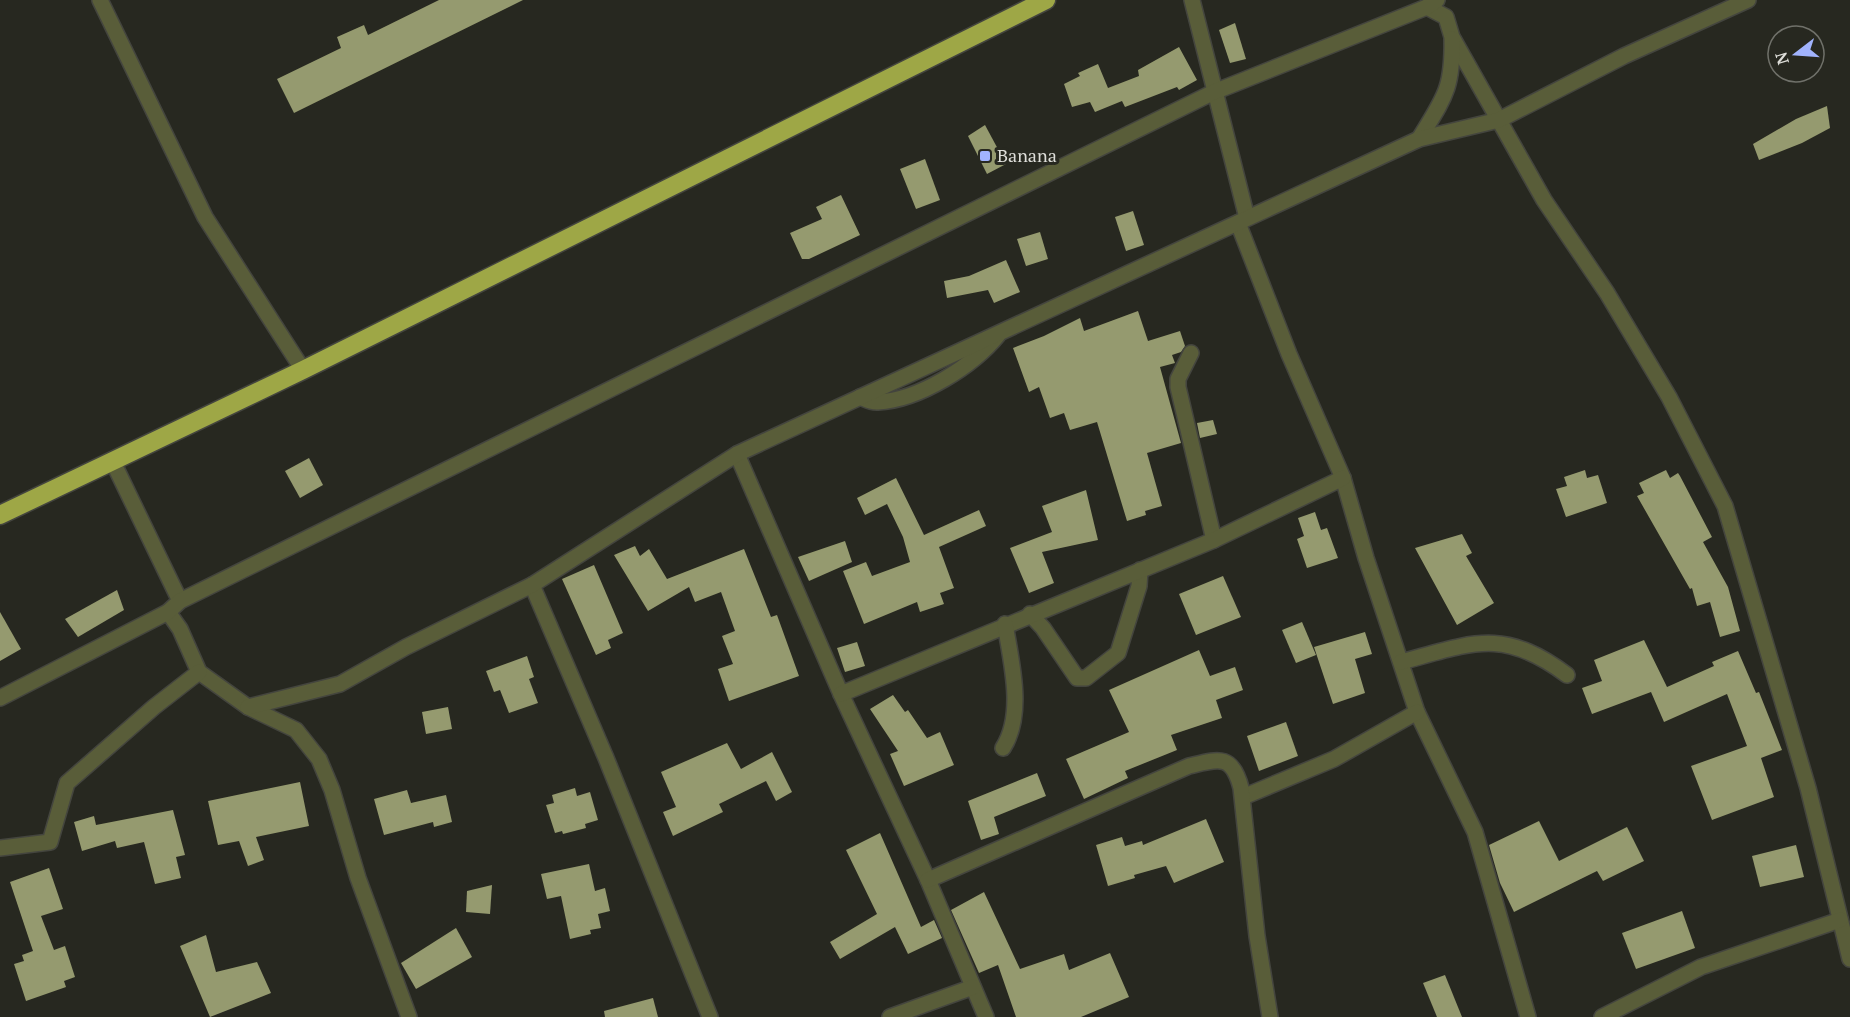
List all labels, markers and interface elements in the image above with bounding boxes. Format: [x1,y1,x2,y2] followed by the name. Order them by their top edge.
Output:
[1766,24,1826,84] north arrow
[1769,49,1794,67] text: N
[997,143,1057,167] place label: Banana
[978,149,992,163] marker: Banana

